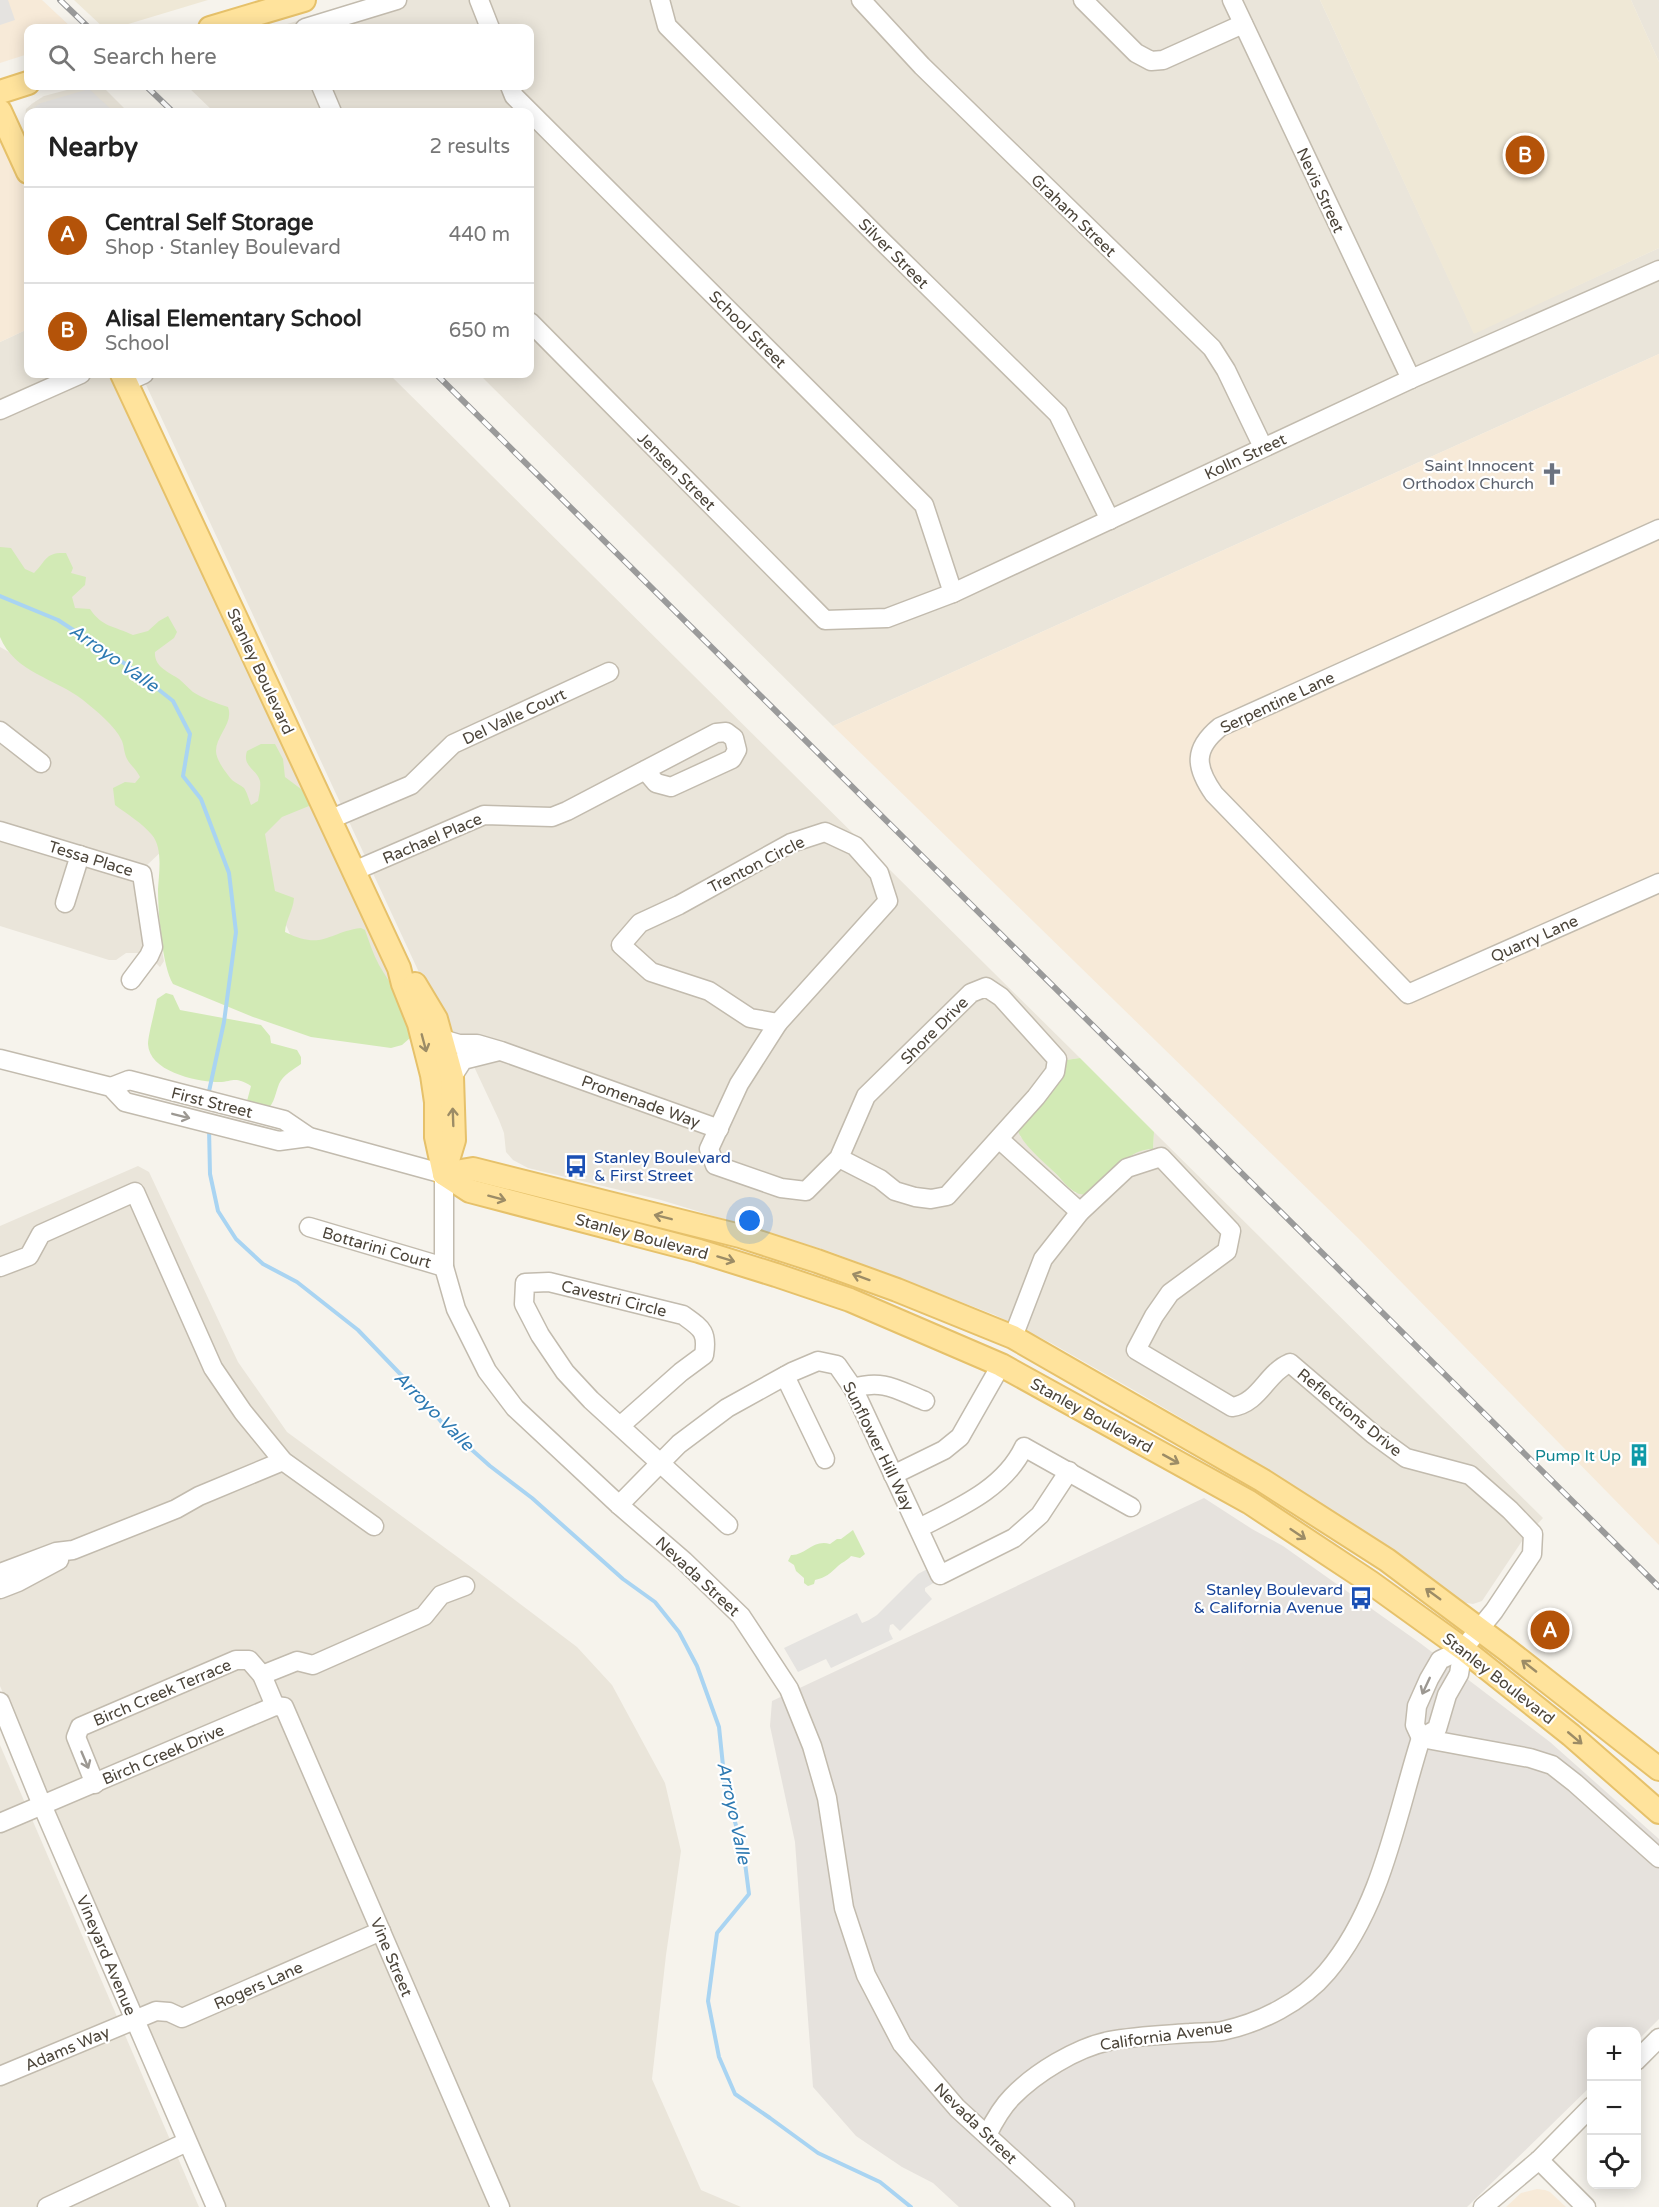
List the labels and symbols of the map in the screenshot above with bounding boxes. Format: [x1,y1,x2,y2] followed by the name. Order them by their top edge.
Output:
[1506,132,1544,178] pin: B
[1292,145,1349,236] street label: Nevis Street
[1027,170,1120,261] street label: Graham Street
[854,214,933,293] street label: Silver Street
[704,287,790,373] street label: School Street
[633,428,720,515] street label: Jensen Street
[1201,429,1290,485] street label: Kolln Street
[1402,456,1534,494] place label: Saint Innocent Orthodox Church
[1539,461,1565,487] church icon: Saint Innocent Orthodox Church
[222,605,298,738] street label: Stanley Boulevard
[65,619,163,697] water label: Arroyo Valle
[1217,668,1338,738] street label: Serpentine Lane
[459,684,569,750] street label: Del Valle Court
[380,809,485,869] street label: Rachael Place
[705,832,808,898] street label: Trenton Circle
[46,837,135,881] street label: Tessa Place
[1488,911,1581,967] street label: Quarry Lane
[897,993,973,1069] street label: Shore Drive
[419,1033,430,1052] one-way arrow
[578,1071,703,1133] street label: Promenade Way
[169,1083,255,1123] street label: First Street
[447,1108,459,1128] one-way arrow
[172,1111,191,1123] one-way arrow
[594,1148,731,1186] place label: Stanley Boulevard & First Street
[563,1153,589,1179] bus stop icon: Stanley Boulevard & First Street
[487,1193,506,1204] one-way arrow
[735,1206,764,1235] your location
[573,1210,710,1264] street label: Stanley Boulevard
[653,1210,672,1222] one-way arrow
[320,1223,434,1273] street label: Bottarini Court
[716,1254,735,1265] one-way arrow
[852,1270,871,1281] one-way arrow
[559,1276,669,1322] street label: Cavestri Circle
[1293,1364,1406,1461] street label: Reflections Drive
[390,1367,479,1456] water label: Arroyo Valle
[1027,1374,1156,1458] street label: Stanley Boulevard
[838,1378,918,1515] street label: Sunflower Hill Way
[1626,1442,1652,1468] building icon: Pump It Up
[1535,1446,1621,1466] place label: Pump It Up
[1162,1453,1179,1465] one-way arrow
[1289,1529,1306,1541] one-way arrow
[651,1533,744,1621] street label: Nevada Street
[1193,1580,1343,1618] place label: Stanley Boulevard & California Avenue
[1348,1585,1374,1611] bus stop icon: Stanley Boulevard & California Avenue
[1425,1587,1441,1600] one-way arrow
[1530,1608,1570,1652] pin: A
[1438,1629,1558,1729] street label: Stanley Boulevard
[91,1655,234,1731] street label: Birch Creek Terrace
[1521,1660,1537,1672] one-way arrow
[1420,1677,1431,1695] one-way arrow
[99,1720,227,1790] street label: Birch Creek Drive
[1567,1732,1583,1745] one-way arrow
[80,1751,91,1769] one-way arrow
[712,1760,756,1867] water label: Arroyo Valle
[72,1892,140,2018] street label: Vineyard Avenue
[366,1915,417,2000] street label: Vine Street
[211,1957,306,2014] street label: Rogers Lane
[1099,2017,1234,2055] street label: California Avenue
[22,2022,113,2076] street label: Adams Way
[930,2079,1021,2168] street label: Nevada Street

